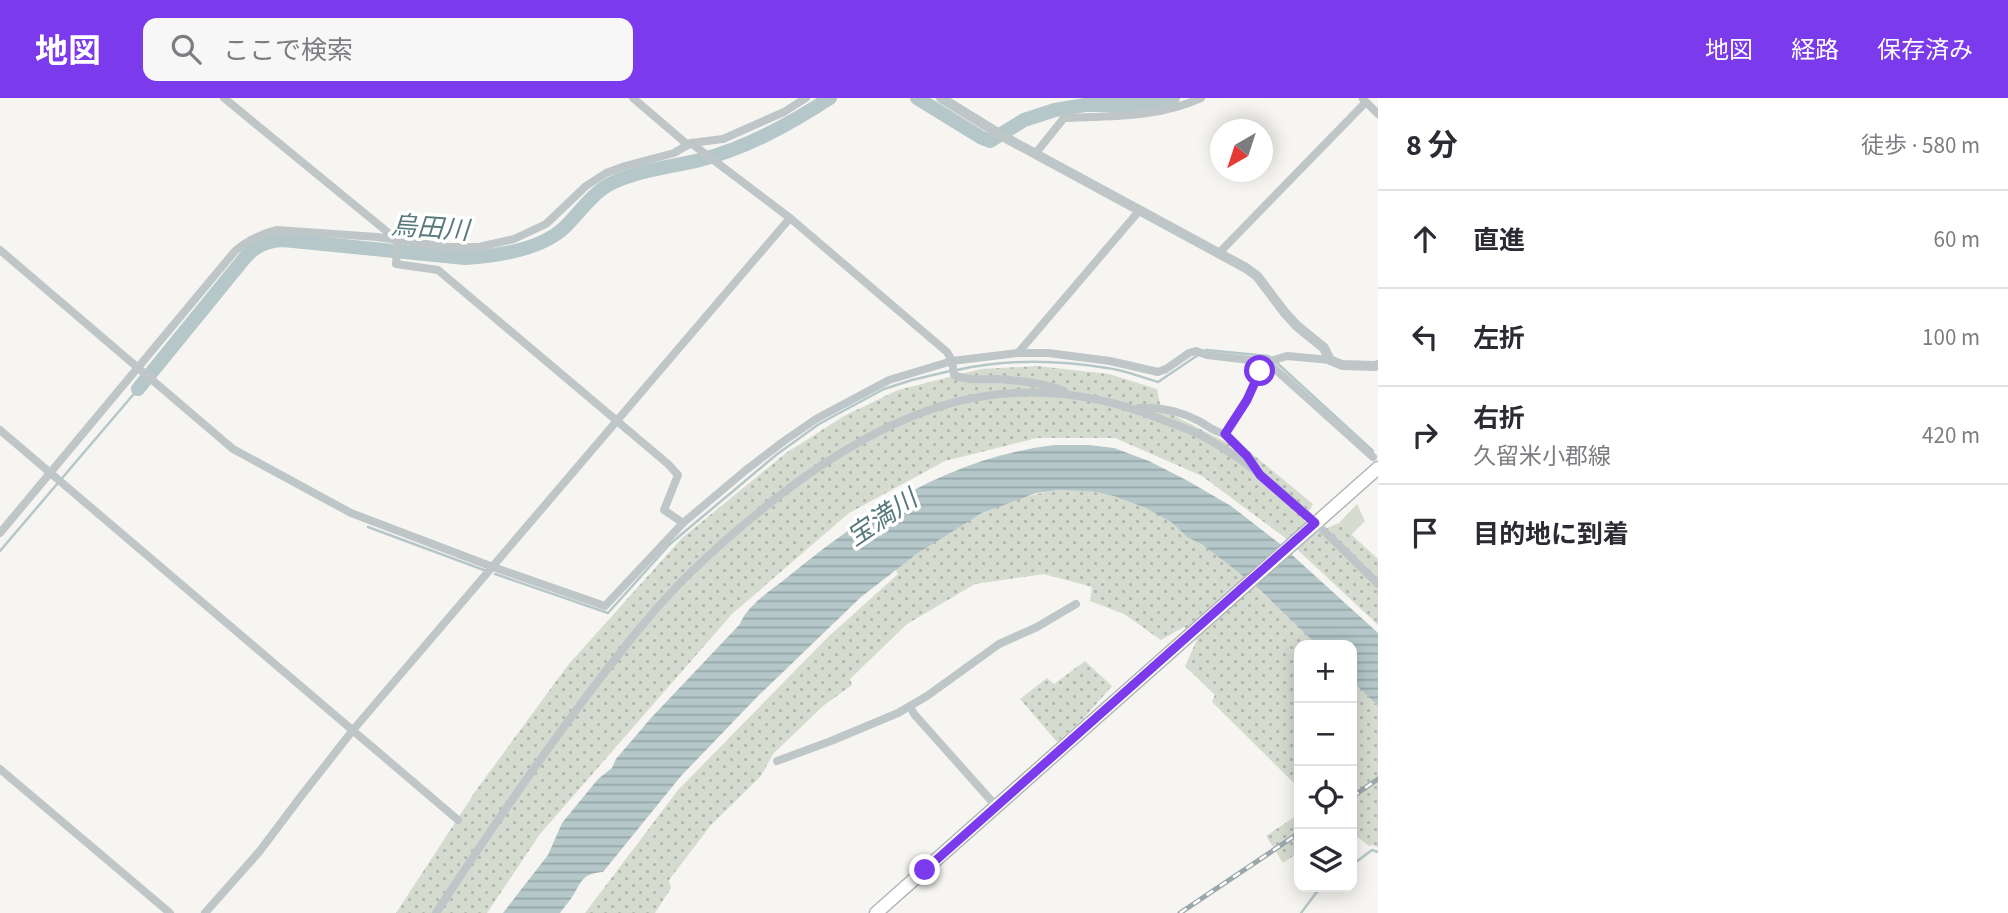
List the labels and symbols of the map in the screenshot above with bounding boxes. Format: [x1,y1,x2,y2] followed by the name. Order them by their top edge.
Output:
[1210,119,1273,182] north arrow
[390,207,473,249] water label: 烏田川
[1244,355,1275,386] route start
[839,479,927,555] water label: 宝満川
[909,854,940,885] route end

